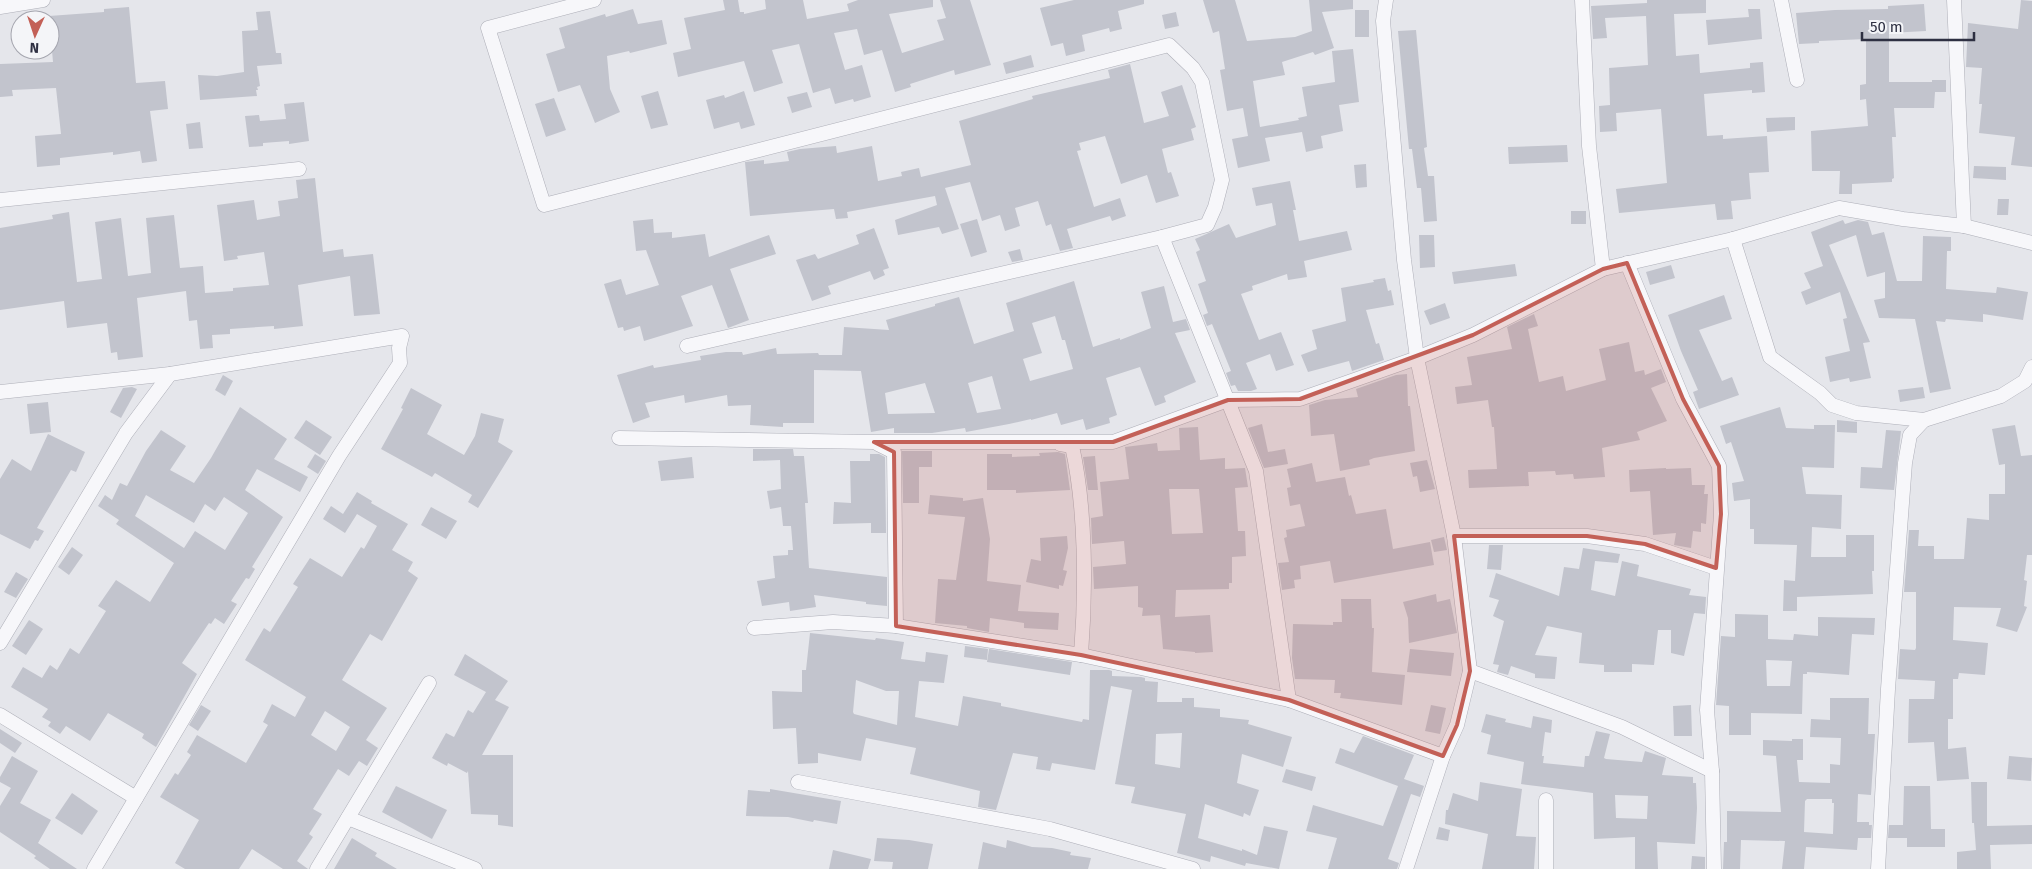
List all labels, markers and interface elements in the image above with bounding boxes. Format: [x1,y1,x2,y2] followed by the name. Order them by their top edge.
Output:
[10,10,60,60] north arrow
[1862,10,1974,42] scale bar
[1870,18,1903,36] text: 50 m
[29,39,39,56] text: N

